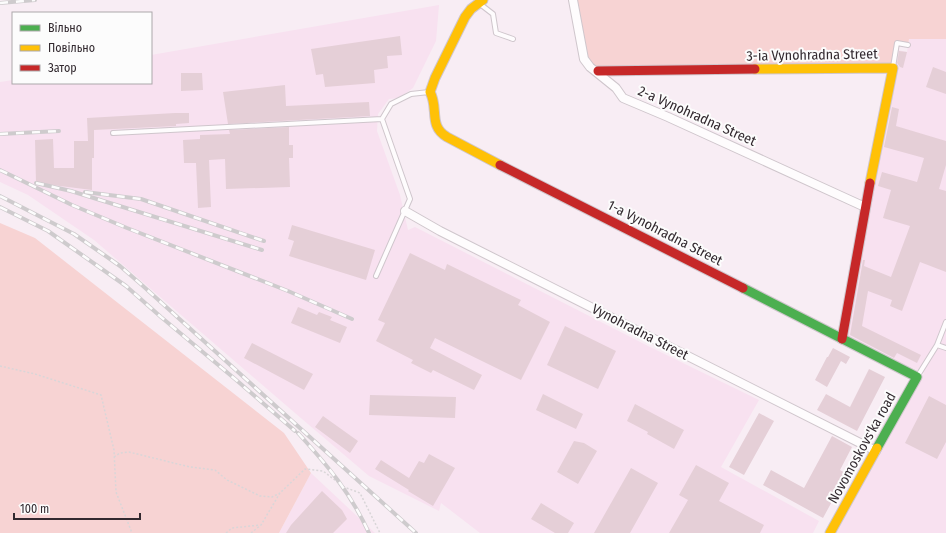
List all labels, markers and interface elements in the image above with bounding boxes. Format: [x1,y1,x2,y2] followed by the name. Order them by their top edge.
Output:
[12,12,152,84] legend
[48,21,82,35] text: Вільно
[48,41,95,55] text: Повільно
[746,45,878,65] street label: 3-ia Vynohradna Street
[48,61,77,75] text: Затор
[635,82,759,150] street label: 2-a Vynohradna Street
[605,197,726,270] street label: 1-a Vynohradna Street
[589,300,692,364] street label: Vynohradna Street
[824,389,900,507] street label: Novomoskovs'ka road
[14,495,140,521] scale bar
[20,502,49,516] text: 100 m

